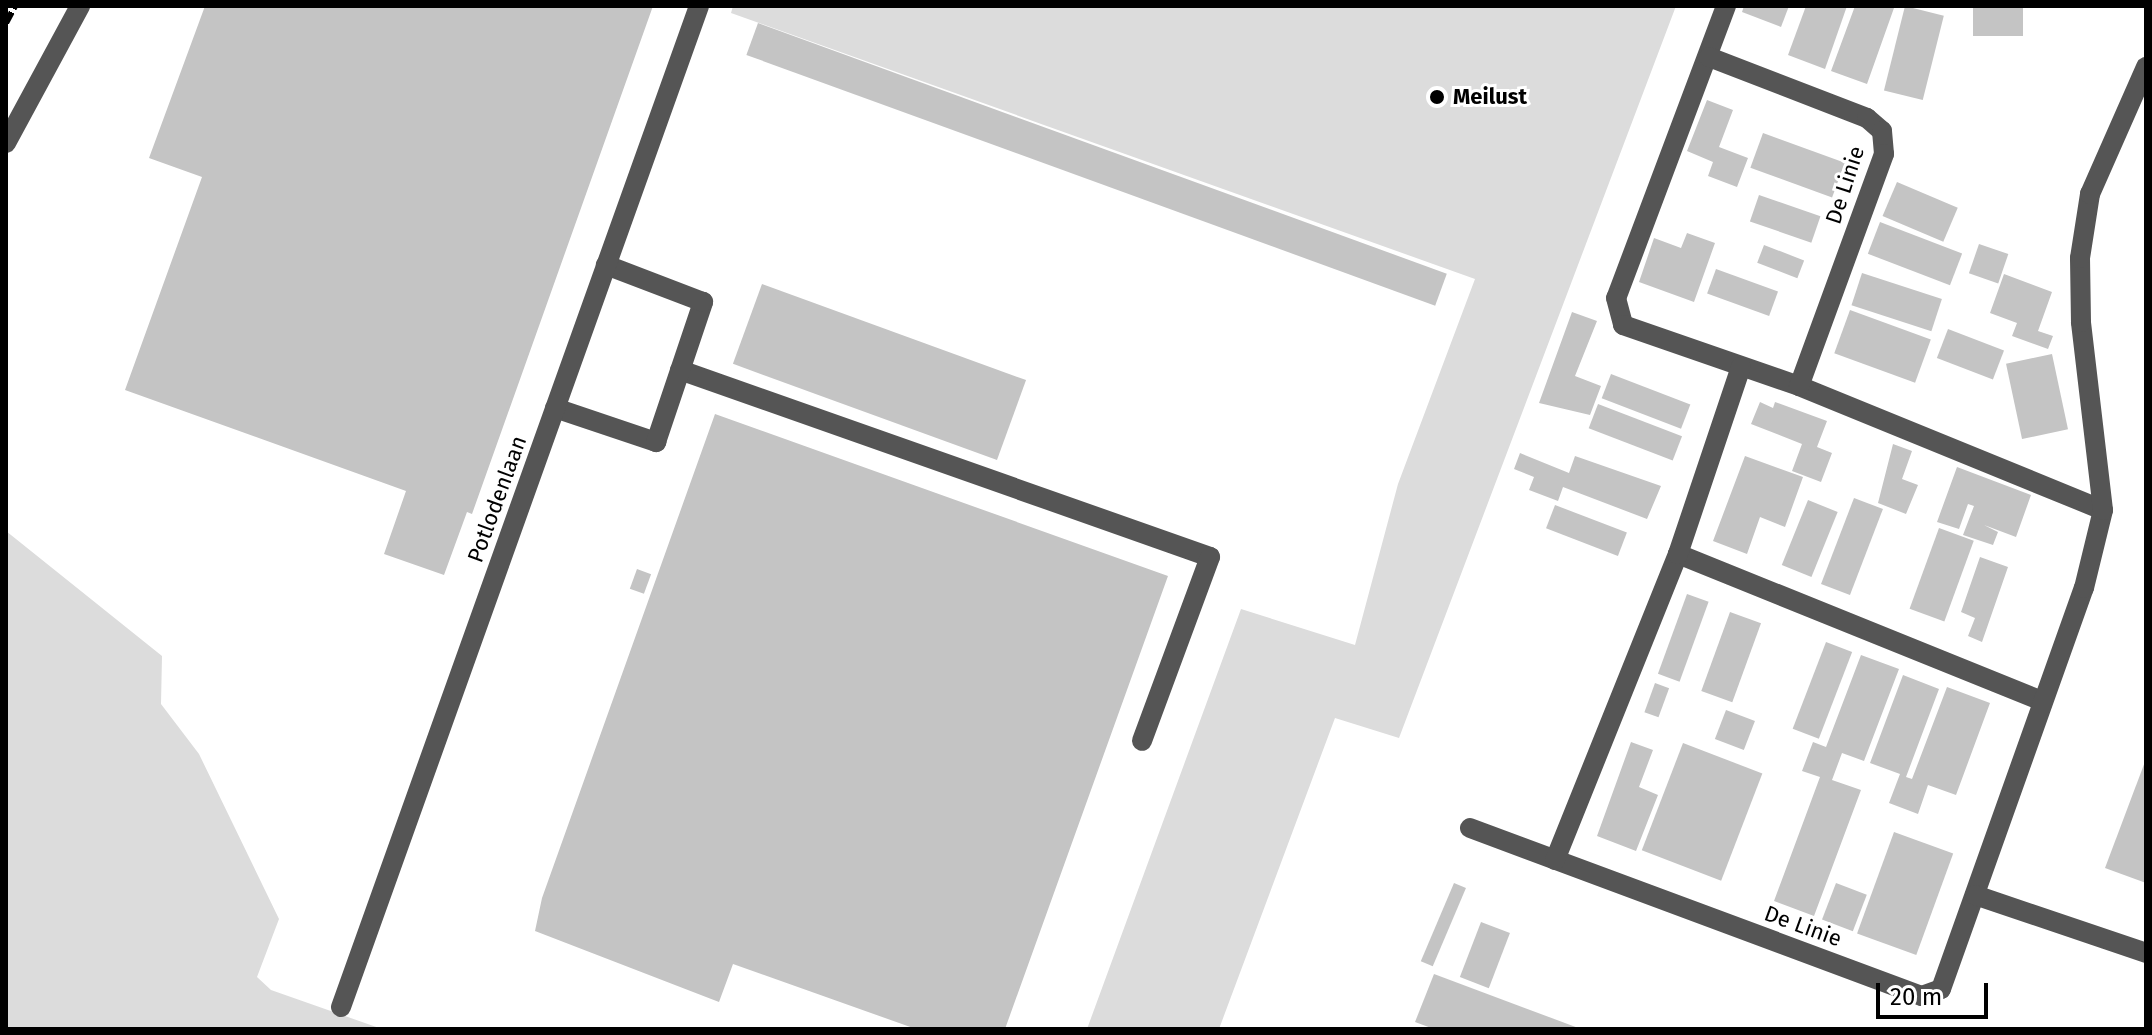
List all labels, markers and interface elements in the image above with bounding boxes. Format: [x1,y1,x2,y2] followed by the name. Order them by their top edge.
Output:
[1453,84,1527,110] place label: Meilust
[1428,88,1446,106] marker: Meilust
[1820,143,1870,227] street label: De Linie
[462,432,532,566] street label: Potlodenlaan
[1761,900,1845,952] street label: De Linie
[1880,967,1992,1017] scale bar
[1890,983,1942,1011] text: 20 m

